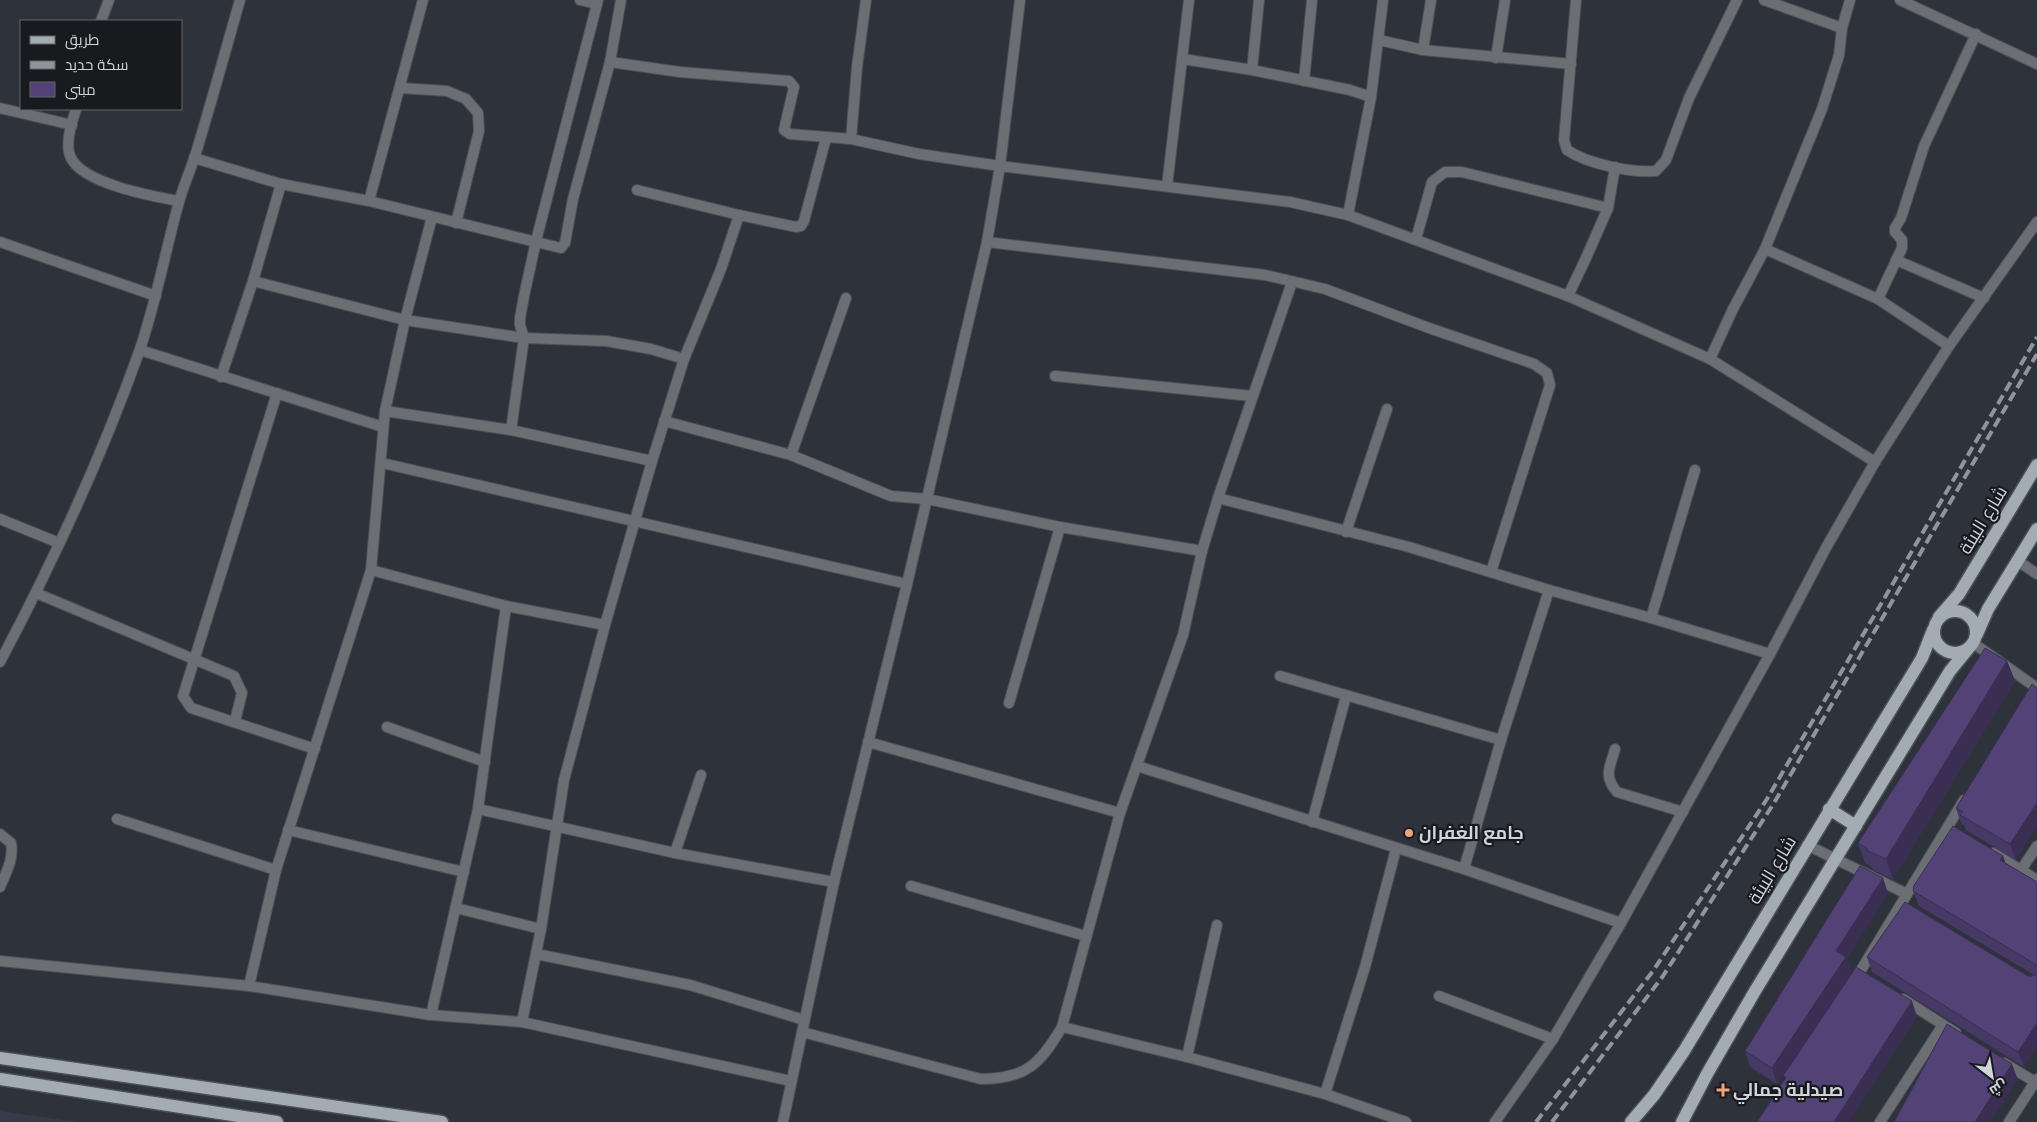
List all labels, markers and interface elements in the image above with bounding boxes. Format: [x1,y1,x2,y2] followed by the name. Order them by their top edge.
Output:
[20,20,182,110] legend
[65,31,99,50] text: طريق
[65,56,128,74] text: سكة حديد
[65,81,96,100] text: مبنى
[1954,482,2013,559] street label: شارع البيئة
[1419,822,1524,845] place label: جامع الغفران
[1403,827,1415,839] marker: جامع الغفران
[1743,832,1802,909] street label: شارع البيئة
[1967,1052,2017,1102] north arrow
[1986,1076,2011,1100] text: ش
[1733,1079,1843,1105] place label: صيدلية جمالي
[1717,1084,1729,1096] marker: صيدلية جمالي

